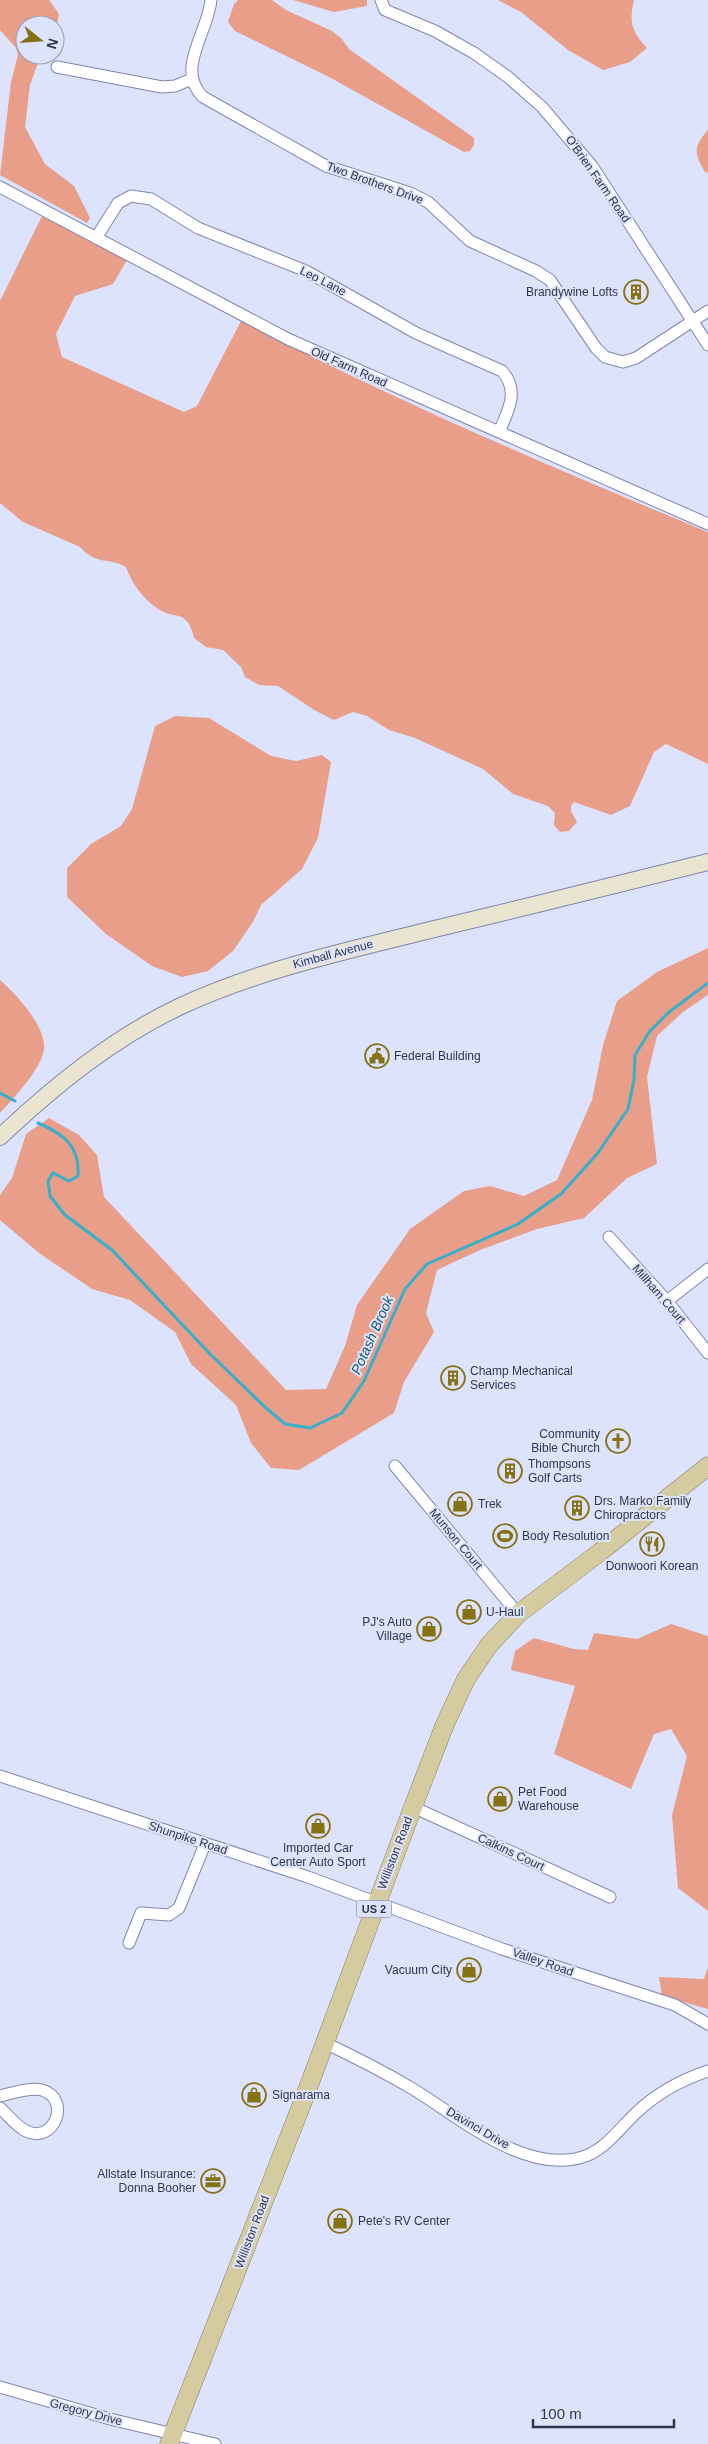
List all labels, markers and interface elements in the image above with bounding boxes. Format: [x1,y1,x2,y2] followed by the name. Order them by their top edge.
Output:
[15,15,65,65] north arrow
[43,37,62,51] text: N
[563,133,633,225] street label: O'Brien Farm Road
[325,159,426,207] street label: Two Brothers Drive
[298,263,349,299] street label: Leo Lane
[623,279,649,305] building icon: Brandywine Lofts
[526,285,618,299] place label: Brandywine Lofts
[309,344,389,390] street label: Old Farm Road
[291,936,375,971] street label: Kimball Avenue
[364,1043,390,1069] public building icon: Federal Building
[394,1049,481,1063] place label: Federal Building
[629,1261,689,1327] street label: Millham Court
[348,1292,397,1377] water label: Potash Brook
[470,1364,573,1392] place label: Champ Mechanical Services
[440,1365,466,1391] building icon: Champ Mechanical Services
[531,1427,600,1455] place label: Community Bible Church
[605,1428,631,1454] church icon: Community Bible Church
[528,1457,591,1485] place label: Thompsons Golf Carts
[497,1458,523,1484] building icon: Thompsons Golf Carts
[447,1491,473,1517] shop icon: Trek
[594,1494,691,1522] place label: Drs. Marko Family Chiropractors
[564,1495,590,1521] building icon: Drs. Marko Family Chiropractors
[478,1497,503,1511] place label: Trek
[426,1506,486,1573] street label: Munson Court
[492,1523,518,1549] sports icon: Body Resolution
[522,1529,609,1543] place label: Body Resolution
[639,1531,665,1557] restaurant icon: Donwoori Korean
[606,1559,698,1573] place label: Donwoori Korean
[456,1599,482,1625] shop icon: U-Haul
[486,1605,523,1619] place label: U-Haul
[362,1615,412,1643] place label: PJ's Auto Village
[416,1616,442,1642] shop icon: PJ's Auto Village
[518,1785,579,1813] place label: Pet Food Warehouse
[487,1786,513,1812] shop icon: Pet Food Warehouse
[305,1813,331,1839] shop icon: Imported Car Center Auto Sport
[375,1815,415,1891] street label: Williston Road
[147,1819,229,1857] street label: Shunpike Road
[475,1830,547,1874] street label: Calkins Court
[270,1841,366,1869] place label: Imported Car Center Auto Sport
[356,1900,392,1918] road number: US 2
[511,1945,575,1979] street label: Valley Road
[456,1957,482,1983] shop icon: Vacuum City
[385,1963,452,1977] place label: Vacuum City
[241,2082,267,2108] shop icon: Signarama
[272,2088,330,2102] place label: Signarama
[444,2104,512,2152] street label: Davinci Drive
[97,2167,196,2195] place label: Allstate Insurance: Donna Booher
[200,2168,226,2194] office icon: Allstate Insurance: Donna Booher
[232,2194,272,2270] street label: Williston Road
[327,2208,353,2234] shop icon: Pete's RV Center
[358,2214,450,2228] place label: Pete's RV Center
[48,2396,124,2429] street label: Gregory Drive
[533,2396,674,2428] scale bar
[540,2405,582,2422] text: 100 m

